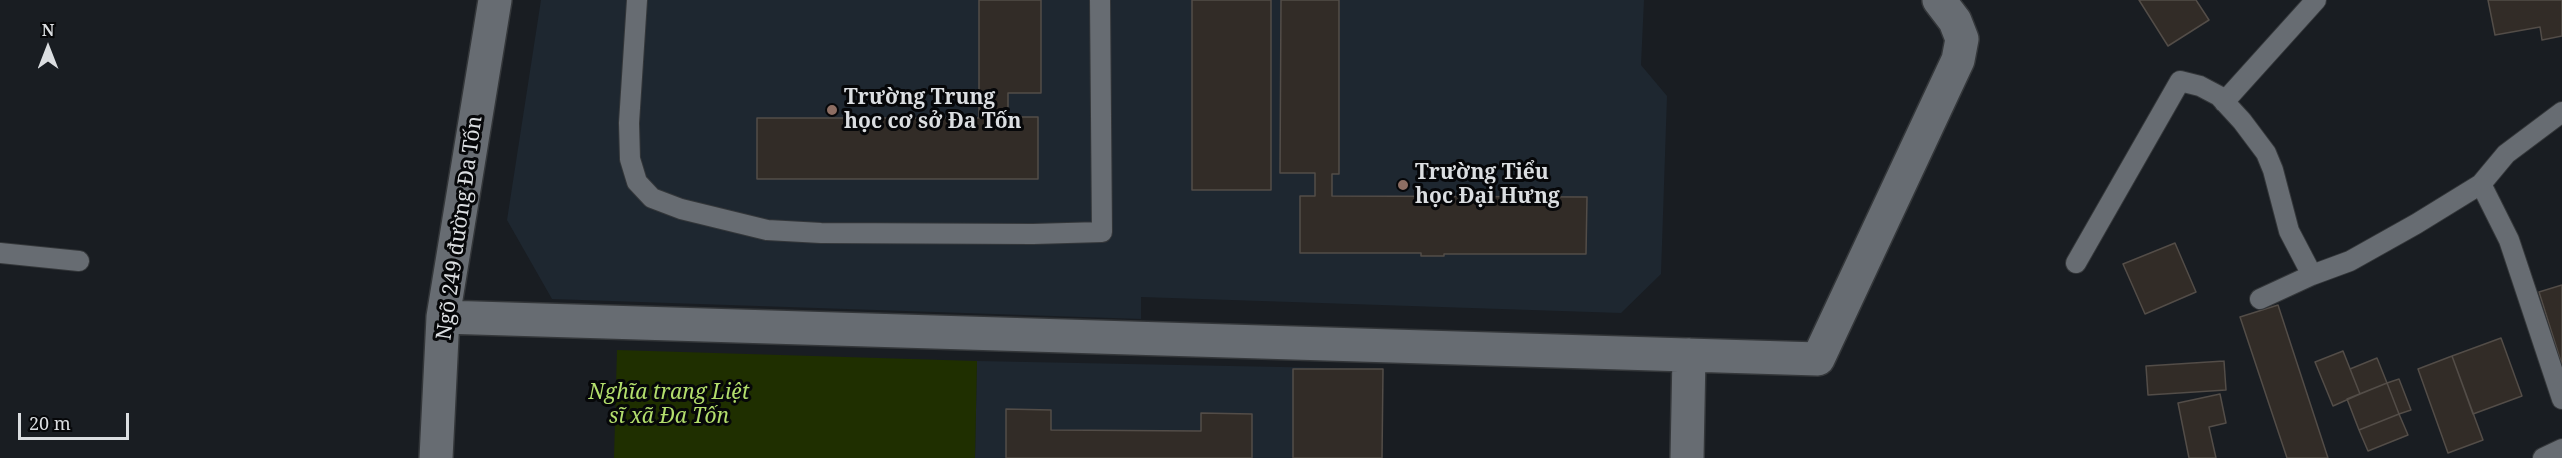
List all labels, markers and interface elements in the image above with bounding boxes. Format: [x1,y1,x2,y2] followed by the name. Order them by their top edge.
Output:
[18,18,78,78] north arrow
[42,19,54,41] text: N
[844,85,1022,135] place label: Trường Trung học cơ sở Đa Tốn
[825,103,839,117] marker: Trường Trung học cơ sở Đa Tốn
[432,114,488,342] street label: Ngõ 249 đường Đa Tốn
[1415,160,1560,210] place label: Trường Tiểu học Đại Hưng
[1396,178,1410,192] marker: Trường Tiểu học Đại Hưng
[589,380,749,430] park label: Nghĩa trang Liệt sĩ xã Đa Tốn
[21,401,132,439] scale bar
[29,411,71,435] text: 20 m

